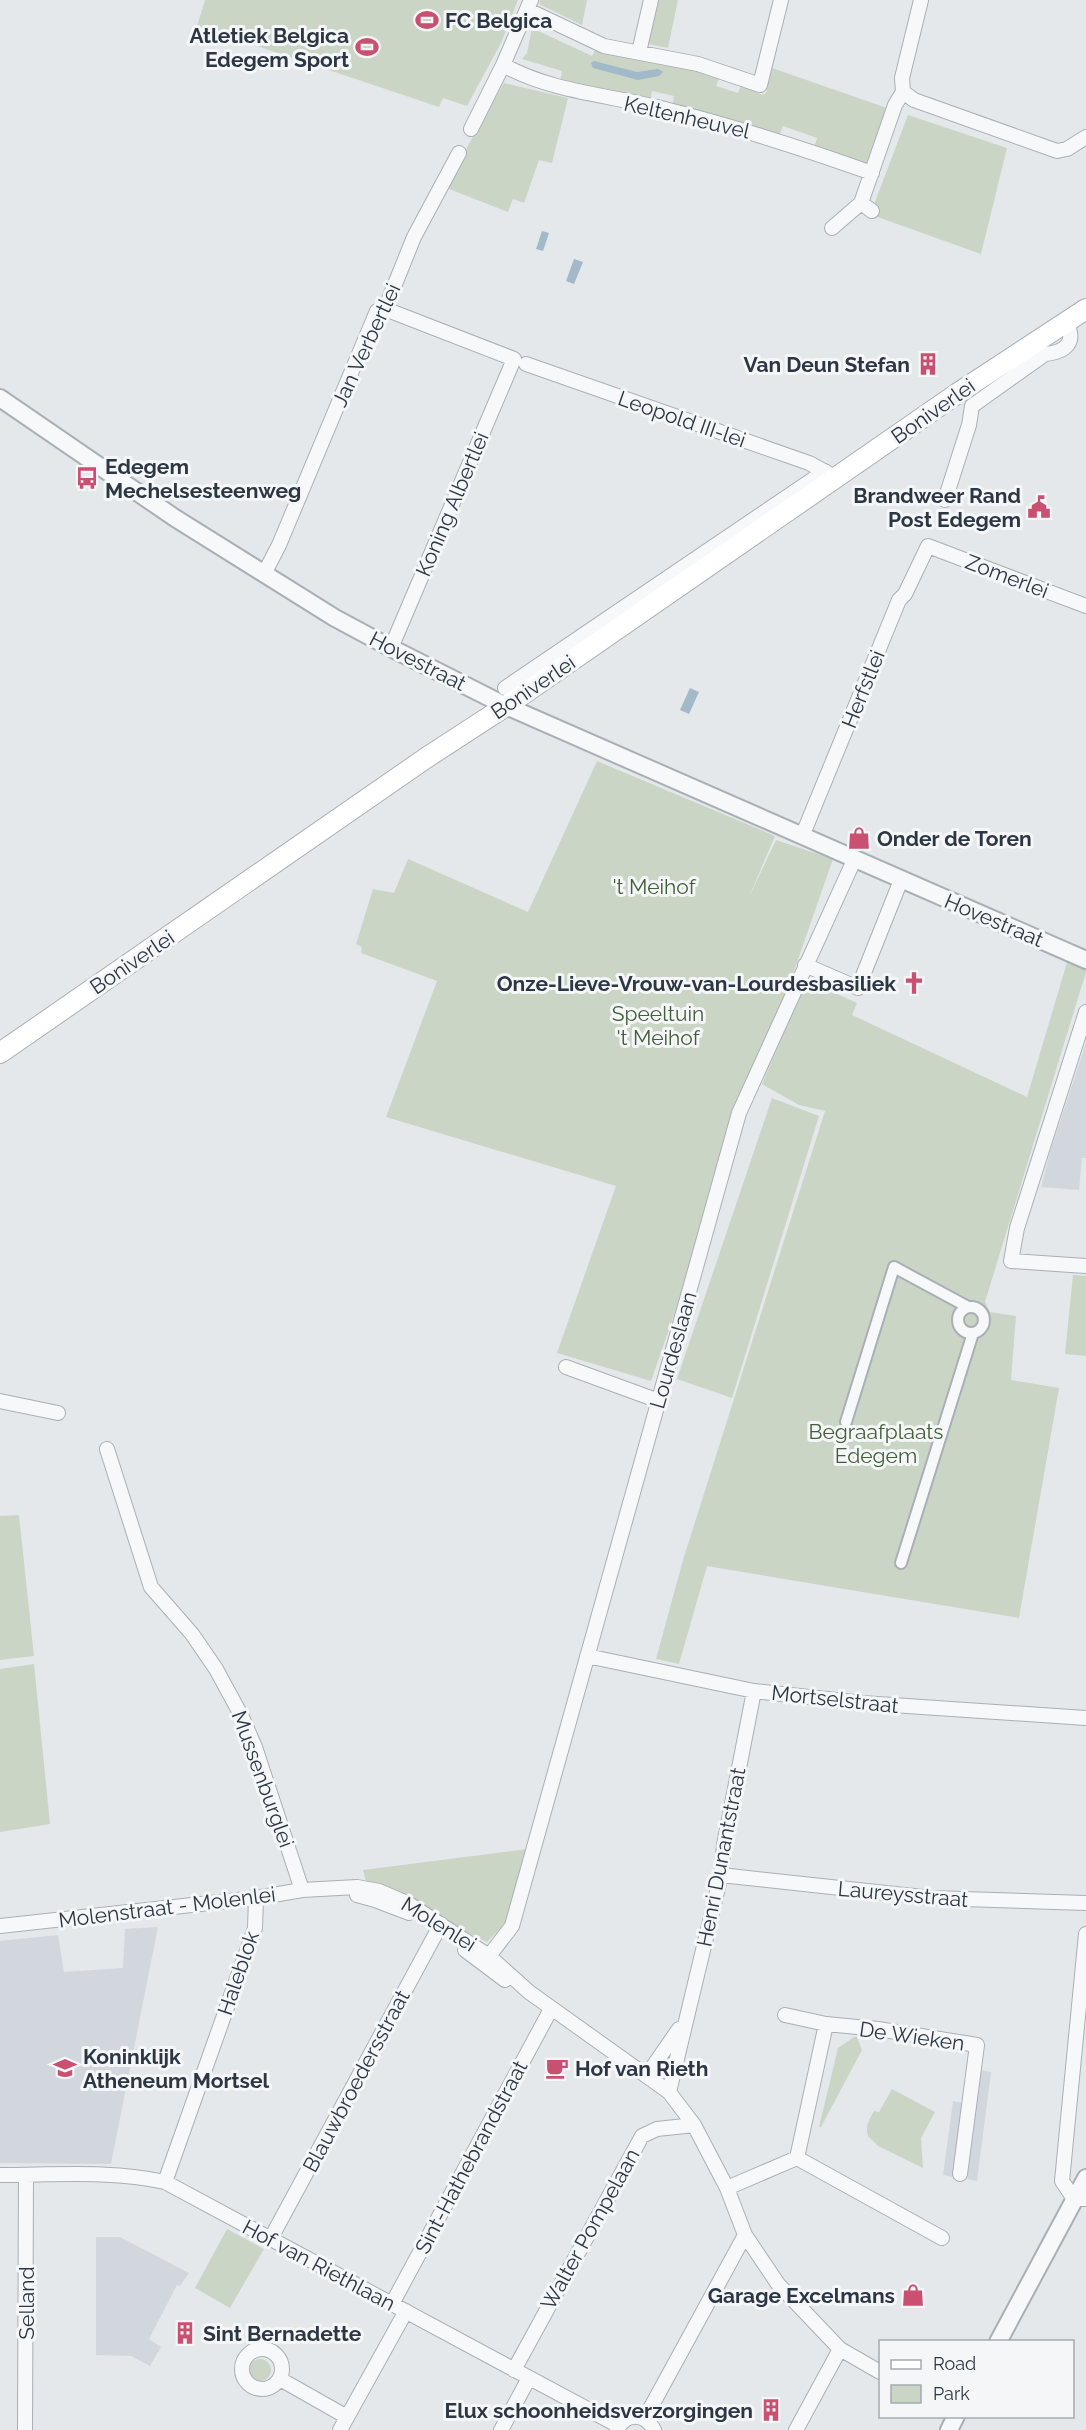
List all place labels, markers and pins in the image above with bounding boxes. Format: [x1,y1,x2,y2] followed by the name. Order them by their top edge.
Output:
[414,7,440,33] sports icon: FC Belgica
[445,8,552,33] place label: FC Belgica
[189,23,349,72] place label: Atletiek Belgica Edegem Sport
[354,34,380,60] sports icon: Atletiek Belgica Edegem Sport
[915,351,941,377] building icon: Van Deun Stefan
[743,352,910,377] place label: Van Deun Stefan
[105,454,301,503] place label: Edegem Mechelsesteenweg
[74,465,100,491] bus stop icon: Edegem Mechelsesteenweg
[853,483,1021,532] place label: Brandweer Rand Post Edegem
[1026,494,1052,520] public building icon: Brandweer Rand Post Edegem
[846,825,872,851] shop icon: Onder de Toren
[877,826,1032,851] place label: Onder de Toren
[901,970,927,996] church icon: Onze-Lieve-Vrouw-van-Lourdesbasiliek
[497,971,896,996] place label: Onze-Lieve-Vrouw-van-Lourdesbasiliek
[83,2044,270,2093] place label: Koninklijk Atheneum Mortsel
[52,2055,78,2081] school or university icon: Koninklijk Atheneum Mortsel
[544,2055,570,2081] cafe icon: Hof van Rieth
[575,2056,708,2081] place label: Hof van Rieth
[900,2282,926,2308] shop icon: Garage Excelmans
[708,2283,895,2308] place label: Garage Excelmans
[172,2320,198,2346] building icon: Sint Bernadette
[203,2321,362,2346] place label: Sint Bernadette
[758,2397,784,2423] building icon: Elux schoonheidsverzorgingen
[445,2398,753,2423] place label: Elux schoonheidsverzorgingen

